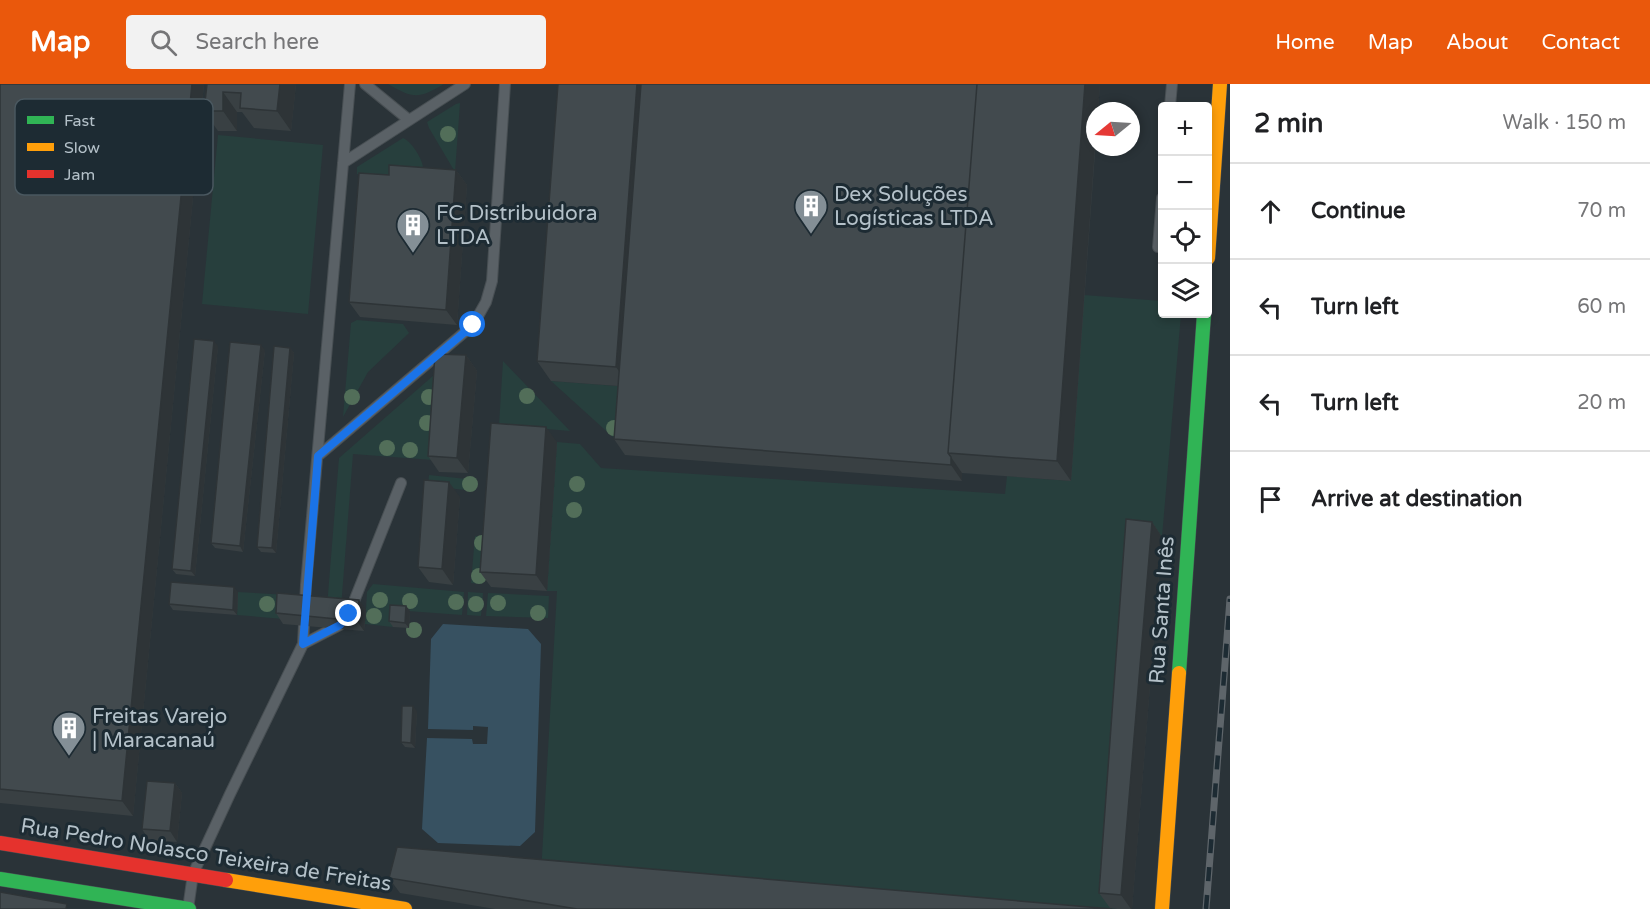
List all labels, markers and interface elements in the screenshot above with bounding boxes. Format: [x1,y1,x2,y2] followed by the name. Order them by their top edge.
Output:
[126,15,546,69] search box
[30,25,90,59] text: Map
[147,26,180,59] icon: search
[195,29,319,55] text: Search here
[1275,30,1335,55] text: Home
[1368,30,1413,55] text: Map
[1446,30,1508,55] text: About
[1541,30,1620,55] text: Contact
[15,99,213,195] legend
[1086,102,1140,156] north arrow
[1158,102,1212,318] map controls
[1158,102,1212,156] button: +
[1254,108,1323,139] text: 2 min
[64,111,95,131] text: Fast
[1503,111,1626,135] text: Walk · 150 m
[64,138,100,158] text: Slow
[1158,156,1212,210] button: −
[64,165,95,185] text: Jam
[834,182,994,231] place label: Dex Soluções Logísticas LTDA
[793,188,829,235] building icon: Dex Soluções Logísticas LTDA
[1254,195,1287,228] icon: ahead
[1311,198,1406,224] text: Continue
[1577,199,1626,223] text: 70 m
[436,201,598,250] place label: FC Distribuidora LTDA
[395,207,431,254] building icon: FC Distribuidora LTDA
[1158,210,1212,264] button: locate
[1158,264,1212,318] button: layers
[1254,291,1287,324] icon: left
[1311,294,1399,320] text: Turn left
[1577,295,1626,319] text: 60 m
[459,311,485,337] route start
[1254,387,1287,420] icon: left
[1311,390,1399,416] text: Turn left
[1577,391,1626,415] text: 20 m
[1254,483,1287,516] icon: arrive
[1311,486,1522,512] text: Arrive at destination
[1144,535,1180,685] street label: Rua Santa Inês
[335,600,361,626] route end
[92,704,227,753] place label: Freitas Varejo | Maracanaú
[51,710,87,757] building icon: Freitas Varejo | Maracanaú
[19,813,393,897] street label: Rua Pedro Nolasco Teixeira de Freitas

